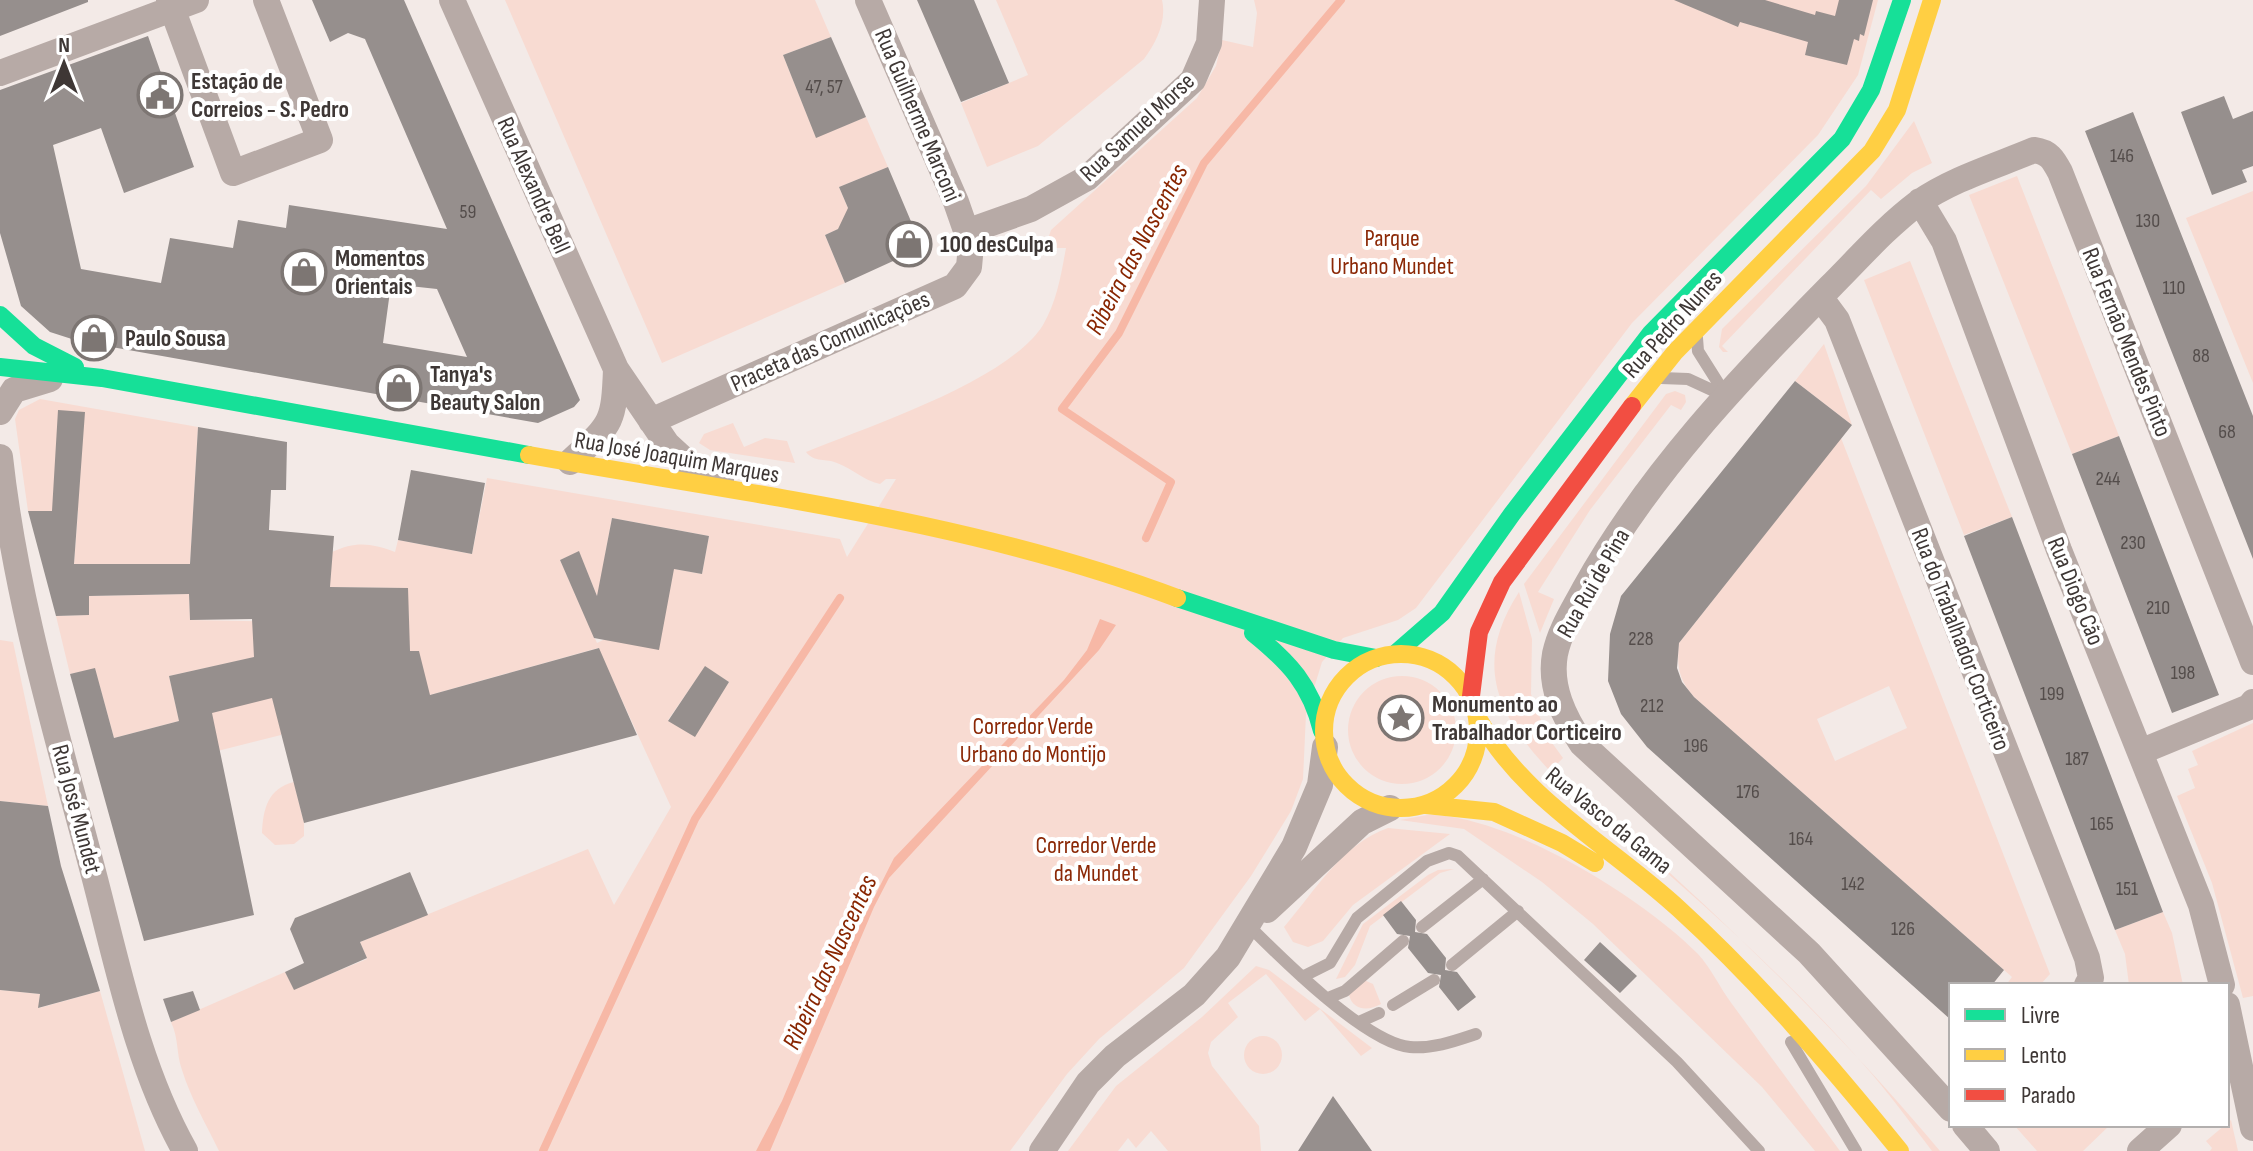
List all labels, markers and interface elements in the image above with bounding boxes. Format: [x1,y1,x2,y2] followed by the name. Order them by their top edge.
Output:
[24,24,104,104] north arrow
[868,24,967,206] street label: Rua Guilherme Marconi
[58,32,70,59] text: N
[191,67,349,124] place label: Estação de Correios - S. Pedro
[1074,67,1201,188] street label: Rua Samuel Morse
[136,71,184,119] public building icon: Estação de Correios - S. Pedro
[805,75,843,99] house number: 47, 57
[491,113,577,258] street label: Rua Alexandre Bell
[2110,144,2134,168] house number: 146
[1079,159,1195,340] water label: Ribeira das Nascentes
[460,200,476,224] house number: 59
[2136,209,2160,233] house number: 130
[885,220,933,268] shop icon: 100 desCulpa
[1330,224,1454,281] park label: Parque Urbano Mundet
[940,230,1054,259] place label: 100 desCulpa
[335,244,425,301] place label: Momentos Orientais
[2075,244,2178,441] street label: Rua Fernão Mendes Pinto
[280,248,328,296] shop icon: Momentos Orientais
[1616,264,1728,384] street label: Rua Pedro Nunes
[2163,276,2185,300] house number: 110
[726,285,934,398] street label: Praceta das Comunicações
[70,314,118,362] shop icon: Paulo Sousa
[125,324,226,353] place label: Paulo Sousa
[2192,344,2210,368] house number: 88
[430,360,540,417] place label: Tanya's Beauty Salon
[375,364,423,412] shop icon: Tanya's Beauty Salon
[2218,420,2236,444] house number: 68
[572,425,781,490] street label: Rua José Joaquim Marques
[2096,467,2120,491] house number: 244
[1551,524,1636,643] street label: Rua Rui de Pina
[1905,524,2016,755] street label: Rua do Trabalhador Corticeiro
[2120,531,2146,555] house number: 230
[2041,533,2110,649] street label: Rua Diogo Cão
[2146,596,2170,620] house number: 210
[1628,627,1654,651] house number: 228
[2171,661,2195,685] house number: 198
[2040,682,2064,706] house number: 199
[1432,690,1622,747] place label: Monumento ao Trabalhador Corticeiro
[1377,694,1425,742] place icon: Monumento ao Trabalhador Corticeiro
[1640,694,1664,718] house number: 212
[960,712,1106,769] park label: Corredor Verde Urbano do Montijo
[1684,734,1708,758] house number: 196
[45,741,108,877] street label: Rua José Mundet
[2065,747,2089,771] house number: 187
[1540,761,1678,880] street label: Rua Vasco da Gama
[1736,780,1760,804] house number: 176
[2090,812,2114,836] house number: 165
[1789,827,1813,851] house number: 164
[1036,831,1156,888] park label: Corredor Verde da Mundet
[776,871,884,1055] water label: Ribeira das Nascentes
[1841,872,1865,896] house number: 142
[2116,877,2138,901] house number: 151
[1891,917,1915,941] house number: 126
[1949,983,2229,1127] legend
[2021,1001,2060,1030] text: Livre
[2021,1041,2067,1070] text: Lento
[2021,1081,2076,1110] text: Parado

